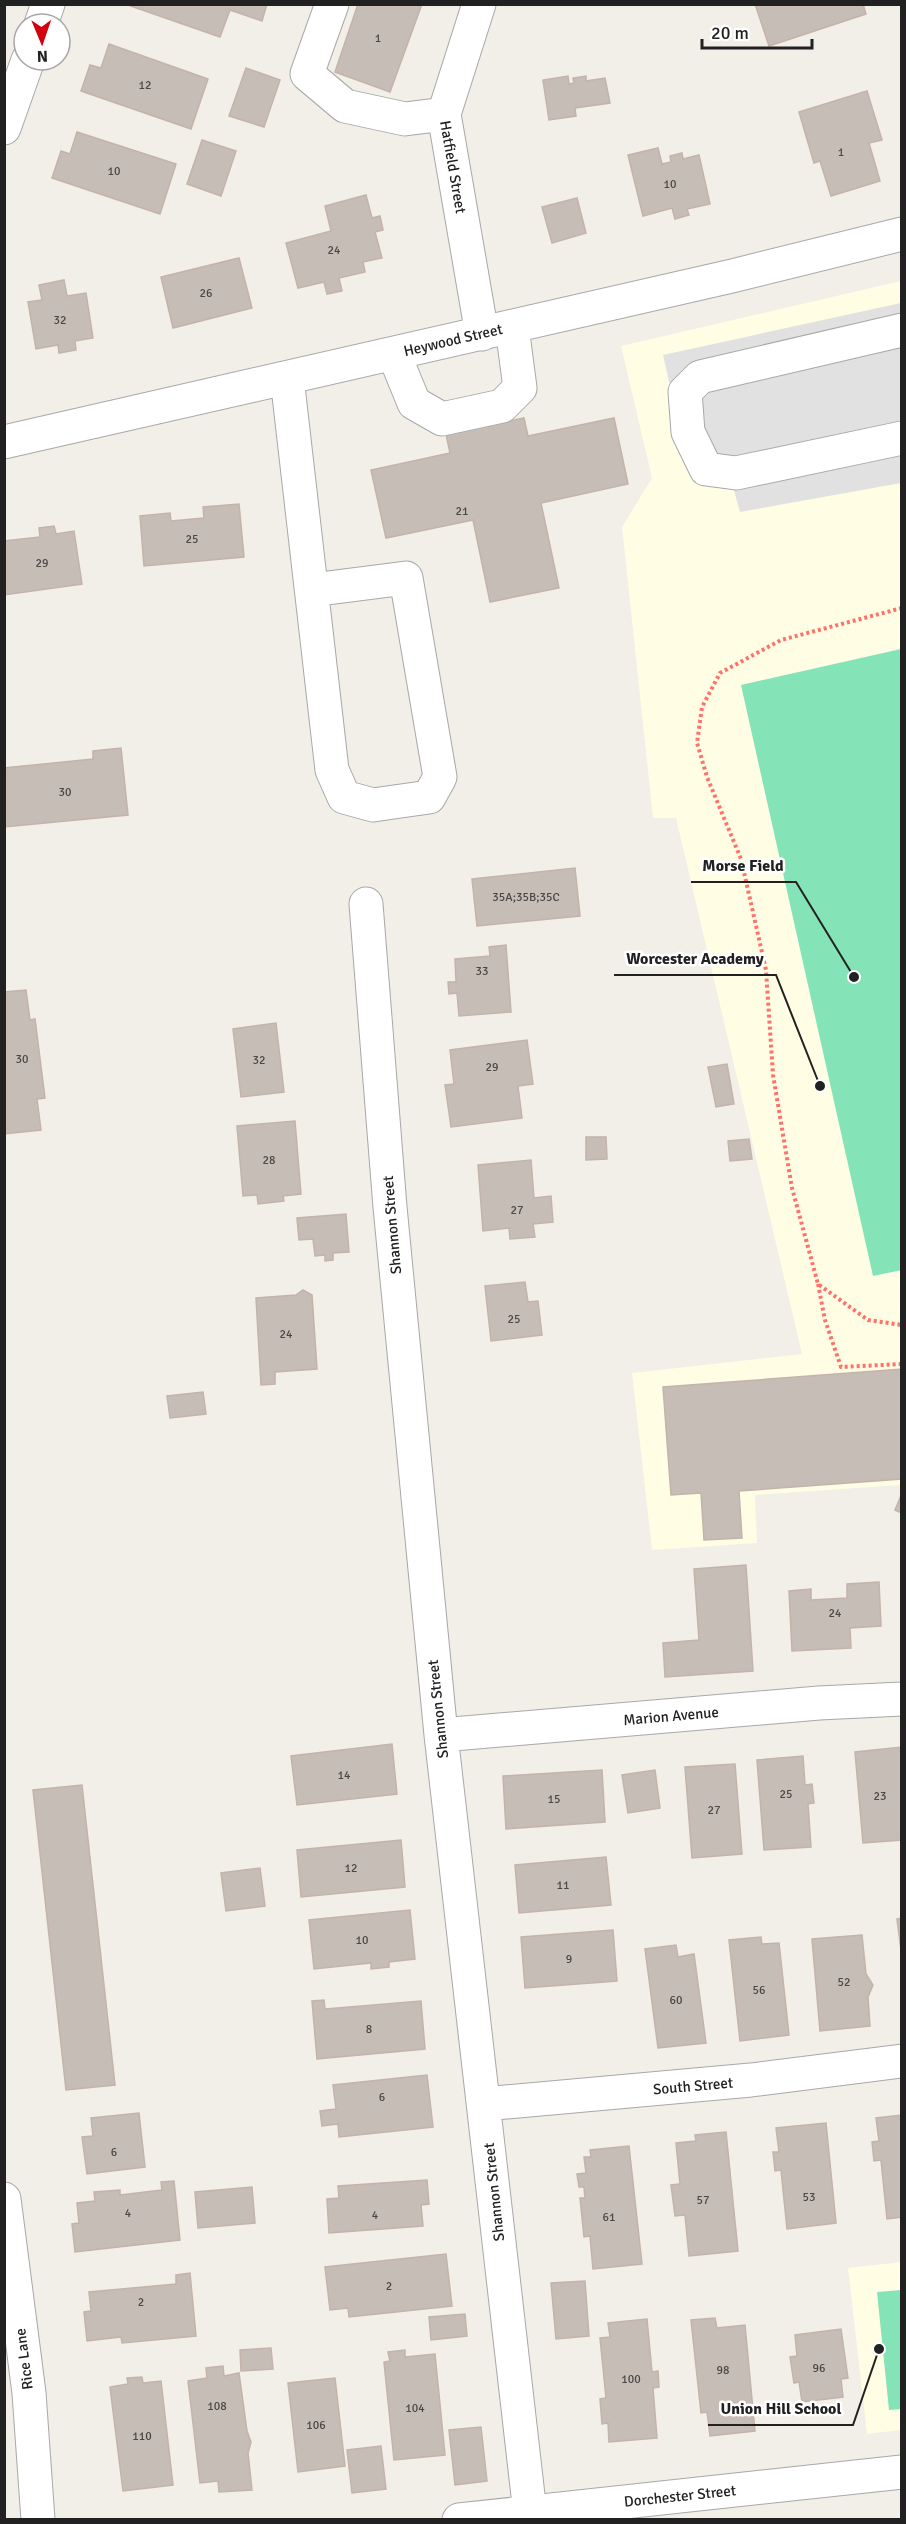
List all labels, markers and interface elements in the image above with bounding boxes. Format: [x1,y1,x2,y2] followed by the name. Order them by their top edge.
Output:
[12,12,72,72] north arrow
[702,12,812,50] scale bar
[711,22,749,44] text: 20 m
[375,31,381,46] house number: 1
[37,46,48,66] text: N
[139,78,151,93] house number: 12
[436,119,470,215] street label: Hatfield Street
[838,145,844,160] house number: 1
[108,164,120,179] house number: 10
[664,177,676,192] house number: 10
[328,243,341,258] house number: 24
[200,286,212,301] house number: 26
[54,313,66,328] house number: 32
[402,320,504,360] street label: Heywood Street
[456,504,468,519] house number: 21
[186,532,198,547] house number: 25
[36,556,48,571] house number: 29
[59,785,71,800] house number: 30
[691,848,796,882] callout: Morse Field
[702,856,784,876] text: Morse Field
[492,890,560,905] house number: 35A;35B;35C
[614,941,776,975] callout: Worcester Academy
[626,949,764,969] text: Worcester Academy
[476,964,488,979] house number: 33
[16,1052,28,1067] house number: 30
[253,1053,265,1068] house number: 32
[486,1060,498,1075] house number: 29
[263,1153,275,1168] house number: 28
[379,1175,405,1275] street label: Shannon Street
[511,1203,523,1218] house number: 27
[508,1312,520,1327] house number: 25
[280,1327,293,1342] house number: 24
[829,1606,842,1621] house number: 24
[424,1659,452,1759] street label: Shannon Street
[623,1703,719,1729] street label: Marion Avenue
[338,1768,351,1783] house number: 14
[780,1787,792,1802] house number: 25
[874,1789,886,1804] house number: 23
[548,1792,560,1807] house number: 15
[708,1803,720,1818] house number: 27
[345,1861,357,1876] house number: 12
[557,1878,569,1893] house number: 11
[356,1933,368,1948] house number: 10
[566,1952,572,1967] house number: 9
[838,1975,850,1990] house number: 52
[753,1983,765,1998] house number: 56
[670,1993,682,2008] house number: 60
[366,2022,372,2037] house number: 8
[652,2074,734,2098] street label: South Street
[379,2090,385,2105] house number: 6
[480,2142,508,2242] street label: Shannon Street
[111,2145,117,2160] house number: 6
[803,2190,815,2205] house number: 53
[697,2193,709,2208] house number: 57
[125,2206,132,2221] house number: 4
[372,2208,379,2223] house number: 4
[603,2210,615,2225] house number: 61
[386,2279,392,2294] house number: 2
[138,2295,144,2310] house number: 2
[11,2327,37,2391] street label: Rice Lane
[813,2361,825,2376] house number: 96
[717,2363,729,2378] house number: 98
[621,2372,641,2387] house number: 100
[708,2391,853,2425] callout: Union Hill School
[207,2399,227,2414] house number: 108
[721,2399,841,2419] text: Union Hill School
[405,2401,425,2416] house number: 104
[306,2418,326,2433] house number: 106
[132,2429,152,2444] house number: 110
[623,2481,737,2511] street label: Dorchester Street

